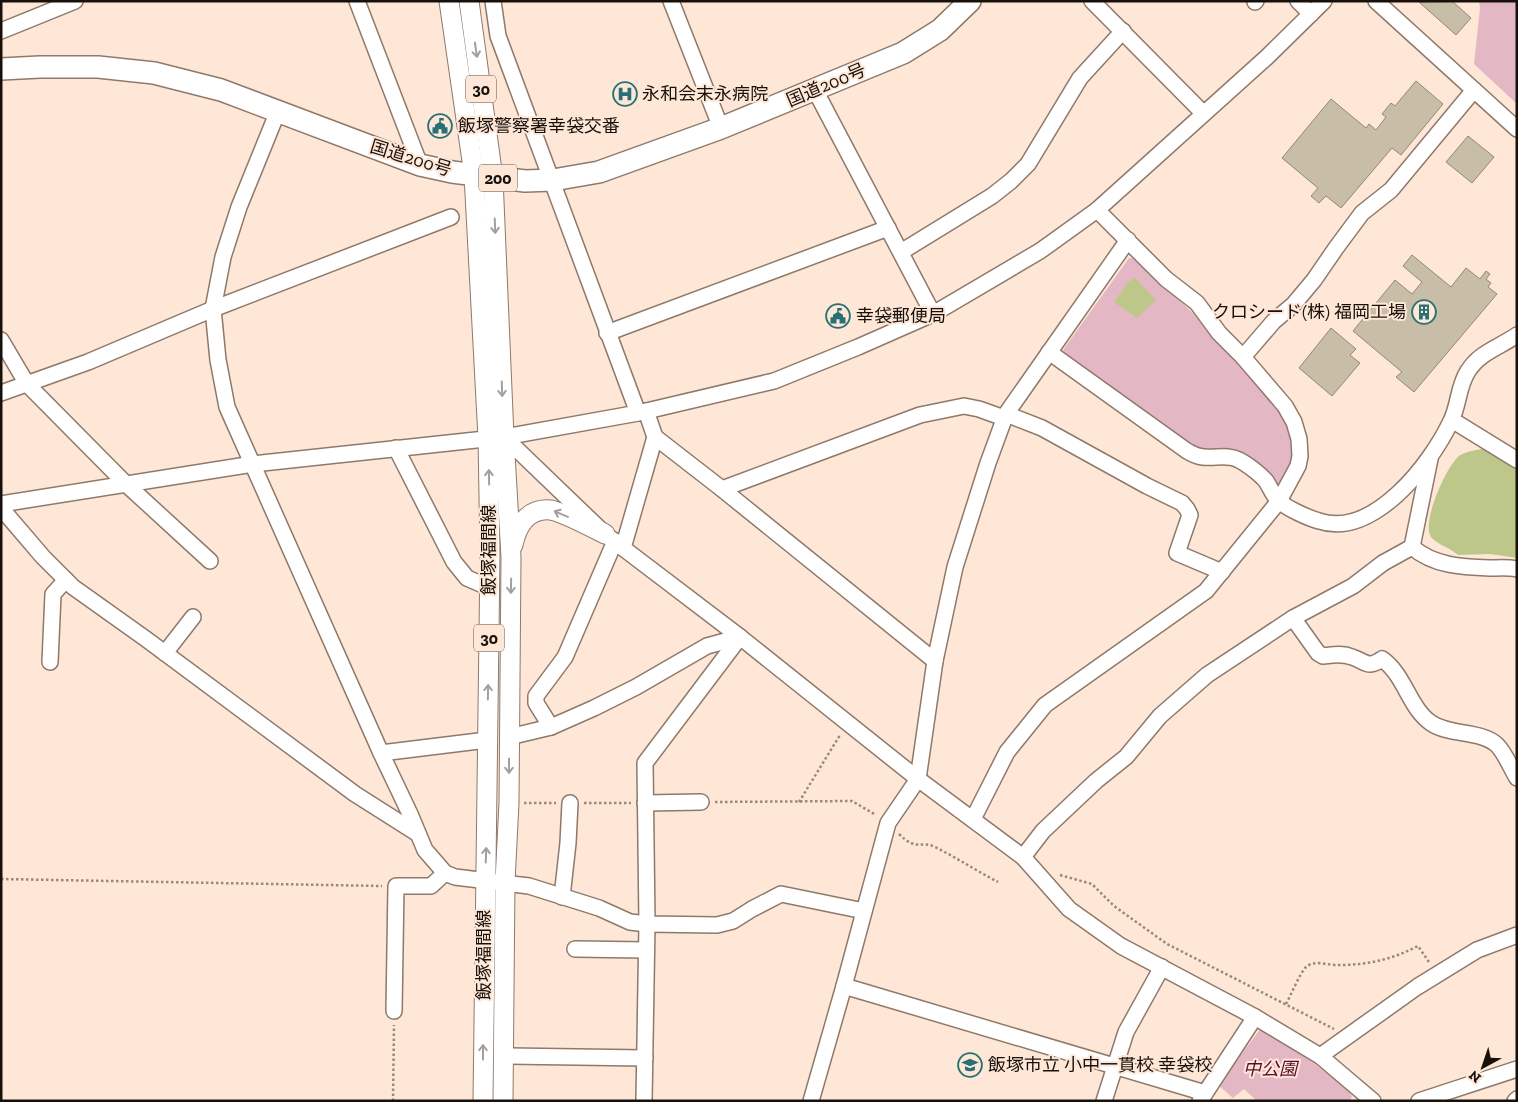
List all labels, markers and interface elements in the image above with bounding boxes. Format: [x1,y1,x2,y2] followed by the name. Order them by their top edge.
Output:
[471,41,481,57] one-way arrow
[783,58,869,112] street label: 国道200号
[466,76,496,102] road number: 30
[612,81,638,107] hospital icon: 永和会末永病院
[642,83,768,105] place label: 永和会末永病院
[427,113,453,139] public building icon: 飯塚警察署幸袋交番
[458,115,620,137] place label: 飯塚警察署幸袋交番
[368,135,454,181] street label: 国道200号
[479,164,517,192] road number: 200
[491,218,500,234] one-way arrow
[1411,299,1437,325] building icon: クロシード(株) 福岡工場
[1212,301,1406,323] place label: クロシード(株) 福岡工場
[825,303,851,329] public building icon: 幸袋郵便局
[856,305,946,327] place label: 幸袋郵便局
[497,380,506,396] one-way arrow
[484,469,494,486] one-way arrow
[478,505,500,595] street label: 飯塚福間線
[554,509,569,519] one-way arrow
[506,578,516,594] one-way arrow
[474,624,504,651] road number: 30
[483,684,493,700] one-way arrow
[504,758,514,774] one-way arrow
[481,847,490,863] one-way arrow
[473,910,495,1000] street label: 飯塚福間線
[1458,1042,1508,1092] north arrow
[478,1044,488,1060] one-way arrow
[957,1052,983,1078] school or university icon: 飯塚市立 小中一貫校 幸袋校
[988,1054,1212,1076] place label: 飯塚市立 小中一貫校 幸袋校
[1243,1058,1300,1080] park label: 中公園
[1465,1066,1485,1087] text: N

